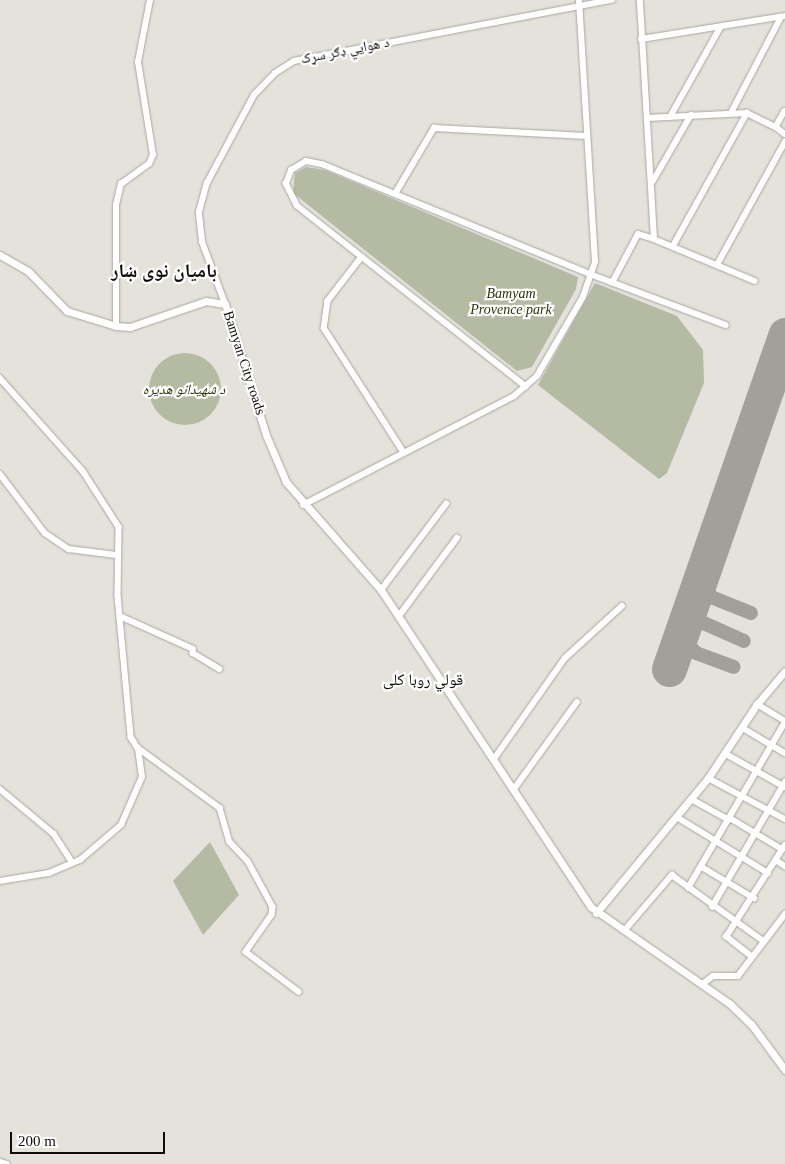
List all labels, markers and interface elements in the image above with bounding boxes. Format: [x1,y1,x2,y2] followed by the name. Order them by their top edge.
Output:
[299,34,391,68] street label: د هوايي ډګر سړک
[111,260,217,282] district label: باميان نوی ښار
[470,286,552,318] park label: Bamyam Provence park
[219,309,269,417] street label: Bamyan City roads
[143,382,225,398] park label: د شهیدانو هدیره
[383,670,463,690] district label: قولي روبا کلی
[12,1122,168,1154] scale bar
[18,1133,56,1149] text: 200 m

